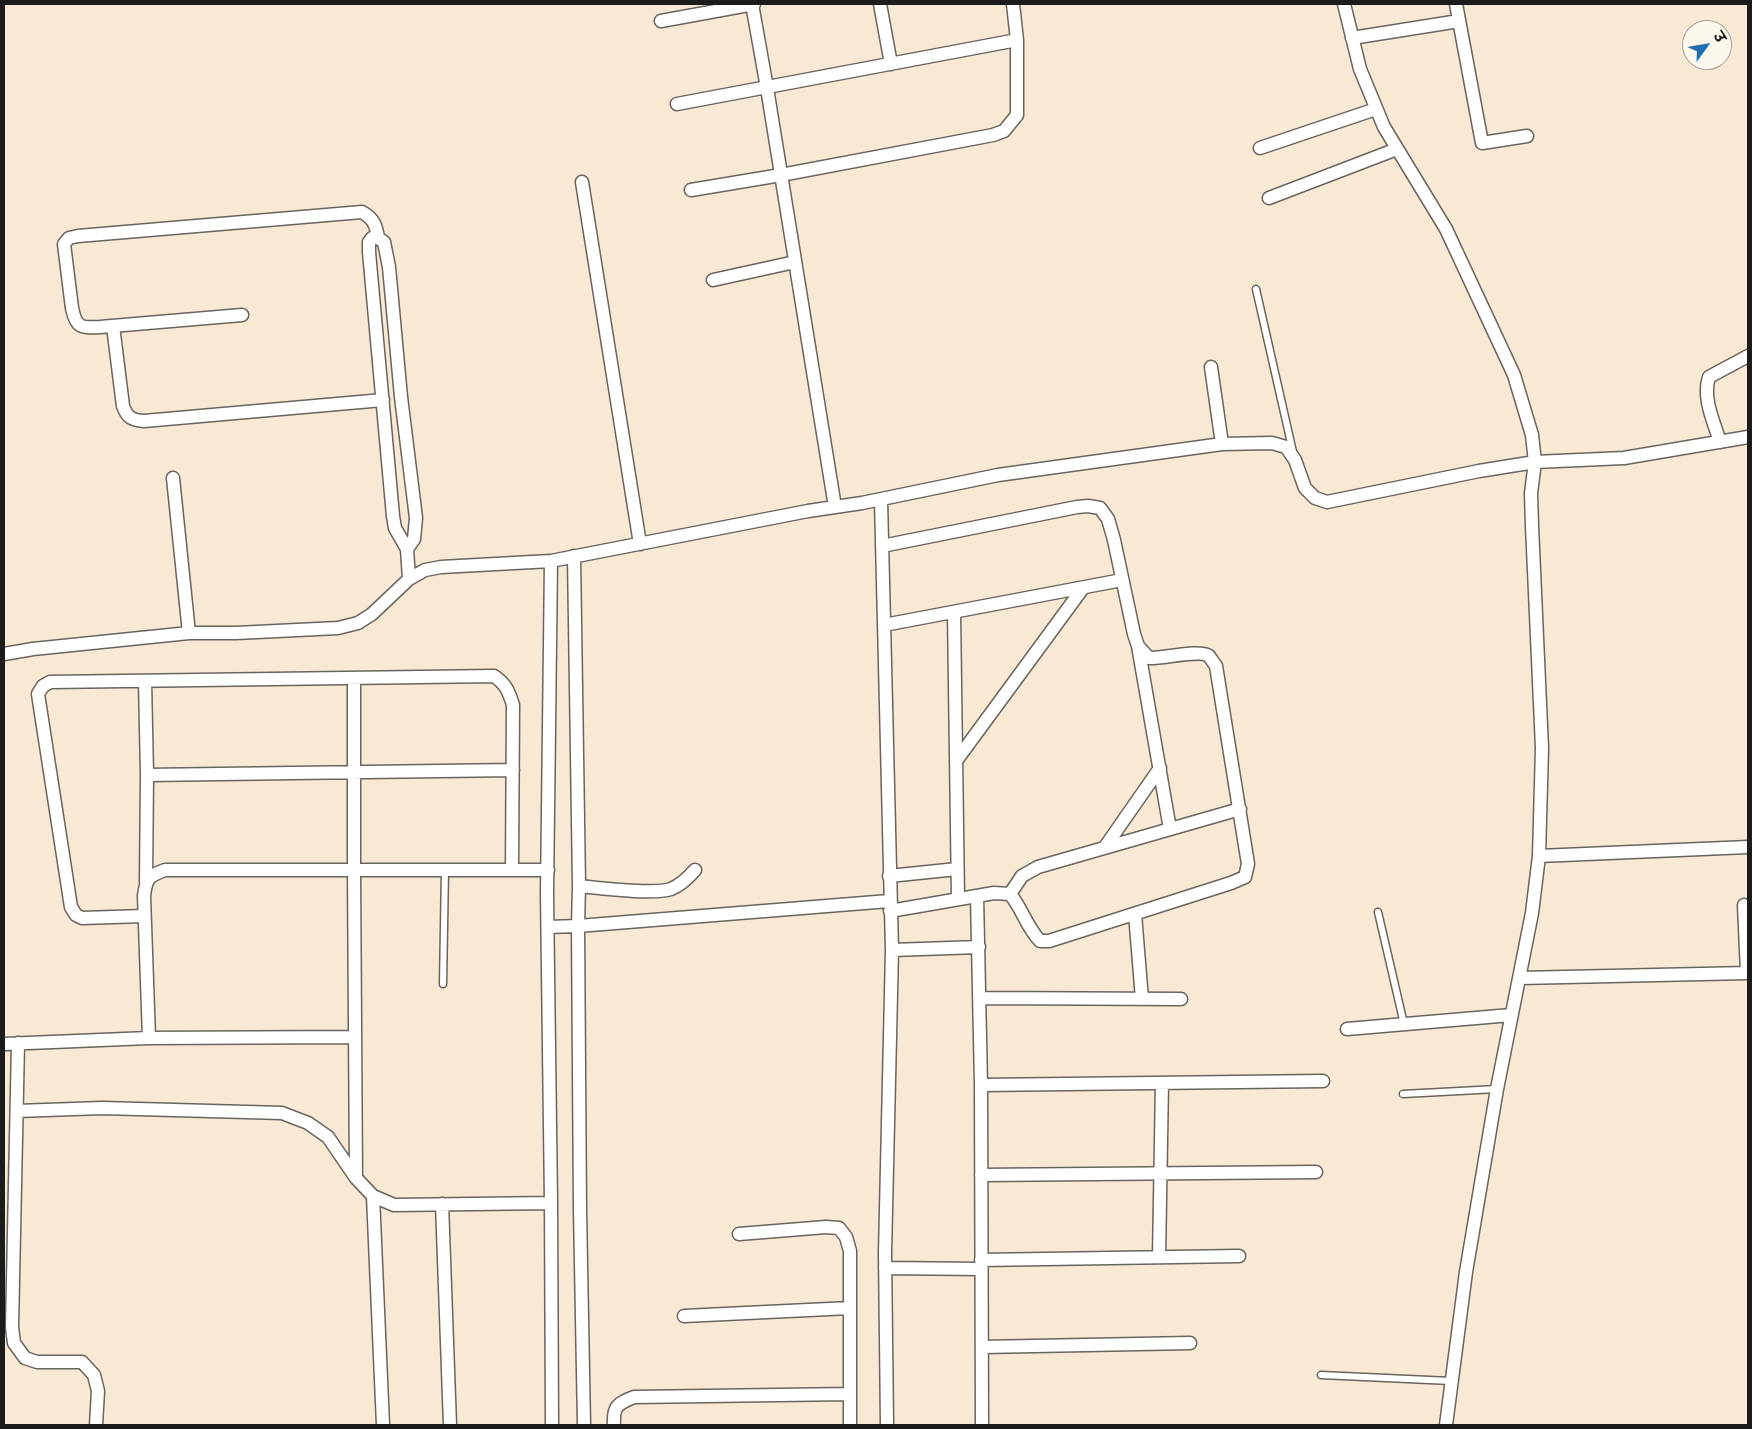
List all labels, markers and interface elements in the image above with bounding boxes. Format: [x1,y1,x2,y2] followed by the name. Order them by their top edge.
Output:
[1682,20,1732,70] north arrow
[1710,29,1729,46] text: उ

